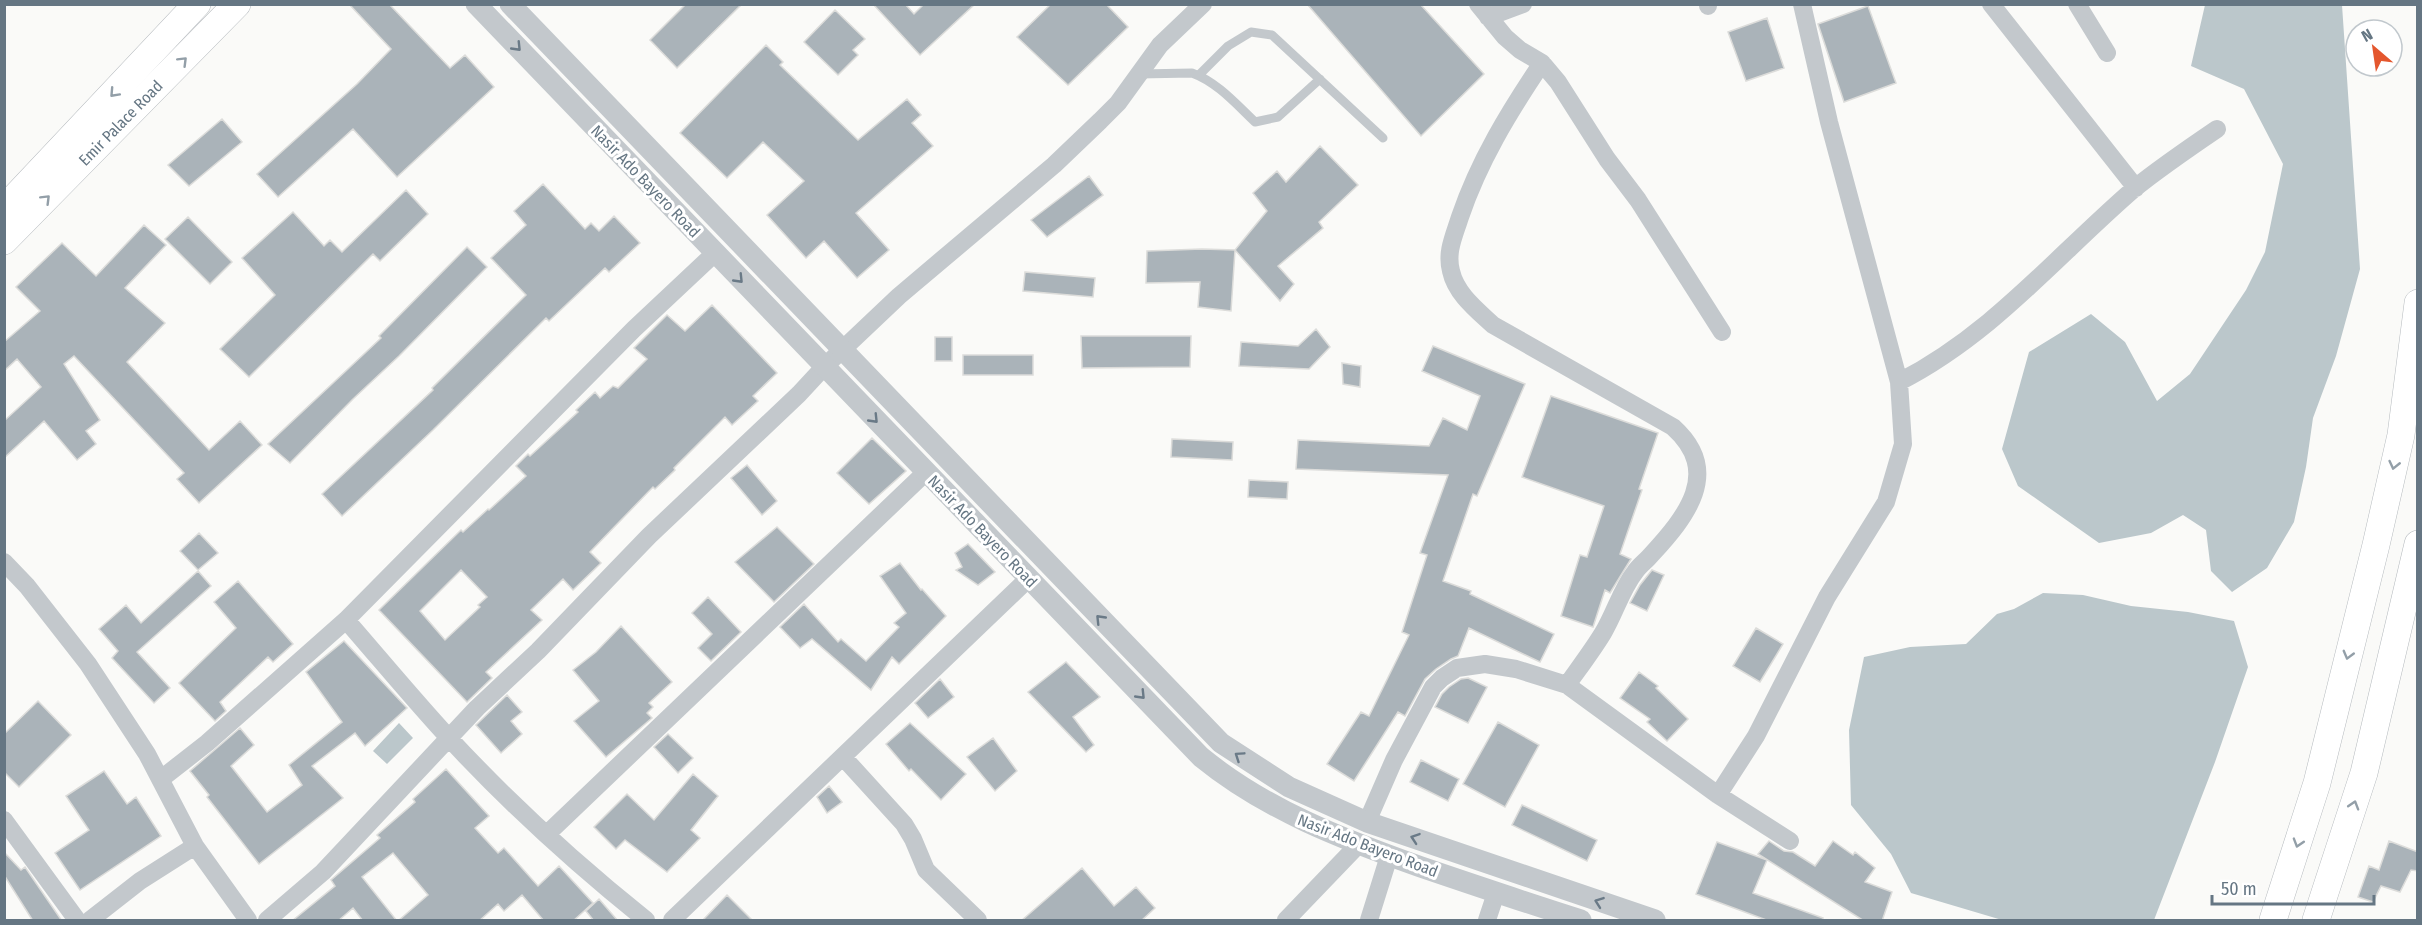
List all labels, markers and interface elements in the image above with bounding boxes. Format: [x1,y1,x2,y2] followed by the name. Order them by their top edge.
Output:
[2344,18,2404,78] north arrow
[2358,25,2376,46] text: N
[510,40,521,50] one-way arrow
[175,57,186,68] one-way arrow
[75,76,167,169] street label: Emir Palace Road
[111,86,122,97] one-way arrow
[587,121,704,241] street label: Nasir Ado Bayero Road
[38,196,49,207] one-way arrow
[732,272,743,282] one-way arrow
[867,411,878,422] one-way arrow
[2388,460,2401,470] one-way arrow
[924,471,1041,591] street label: Nasir Ado Bayero Road
[1097,616,1108,627] one-way arrow
[2342,649,2355,659] one-way arrow
[1134,689,1145,699] one-way arrow
[1235,752,1246,763] one-way arrow
[2347,800,2359,811] one-way arrow
[1295,810,1441,881] street label: Nasir Ado Bayero Road
[1410,833,1421,846] one-way arrow
[2293,837,2306,848] one-way arrow
[2212,868,2374,906] scale bar
[2221,878,2257,900] text: 50 m
[1595,896,1605,909] one-way arrow

